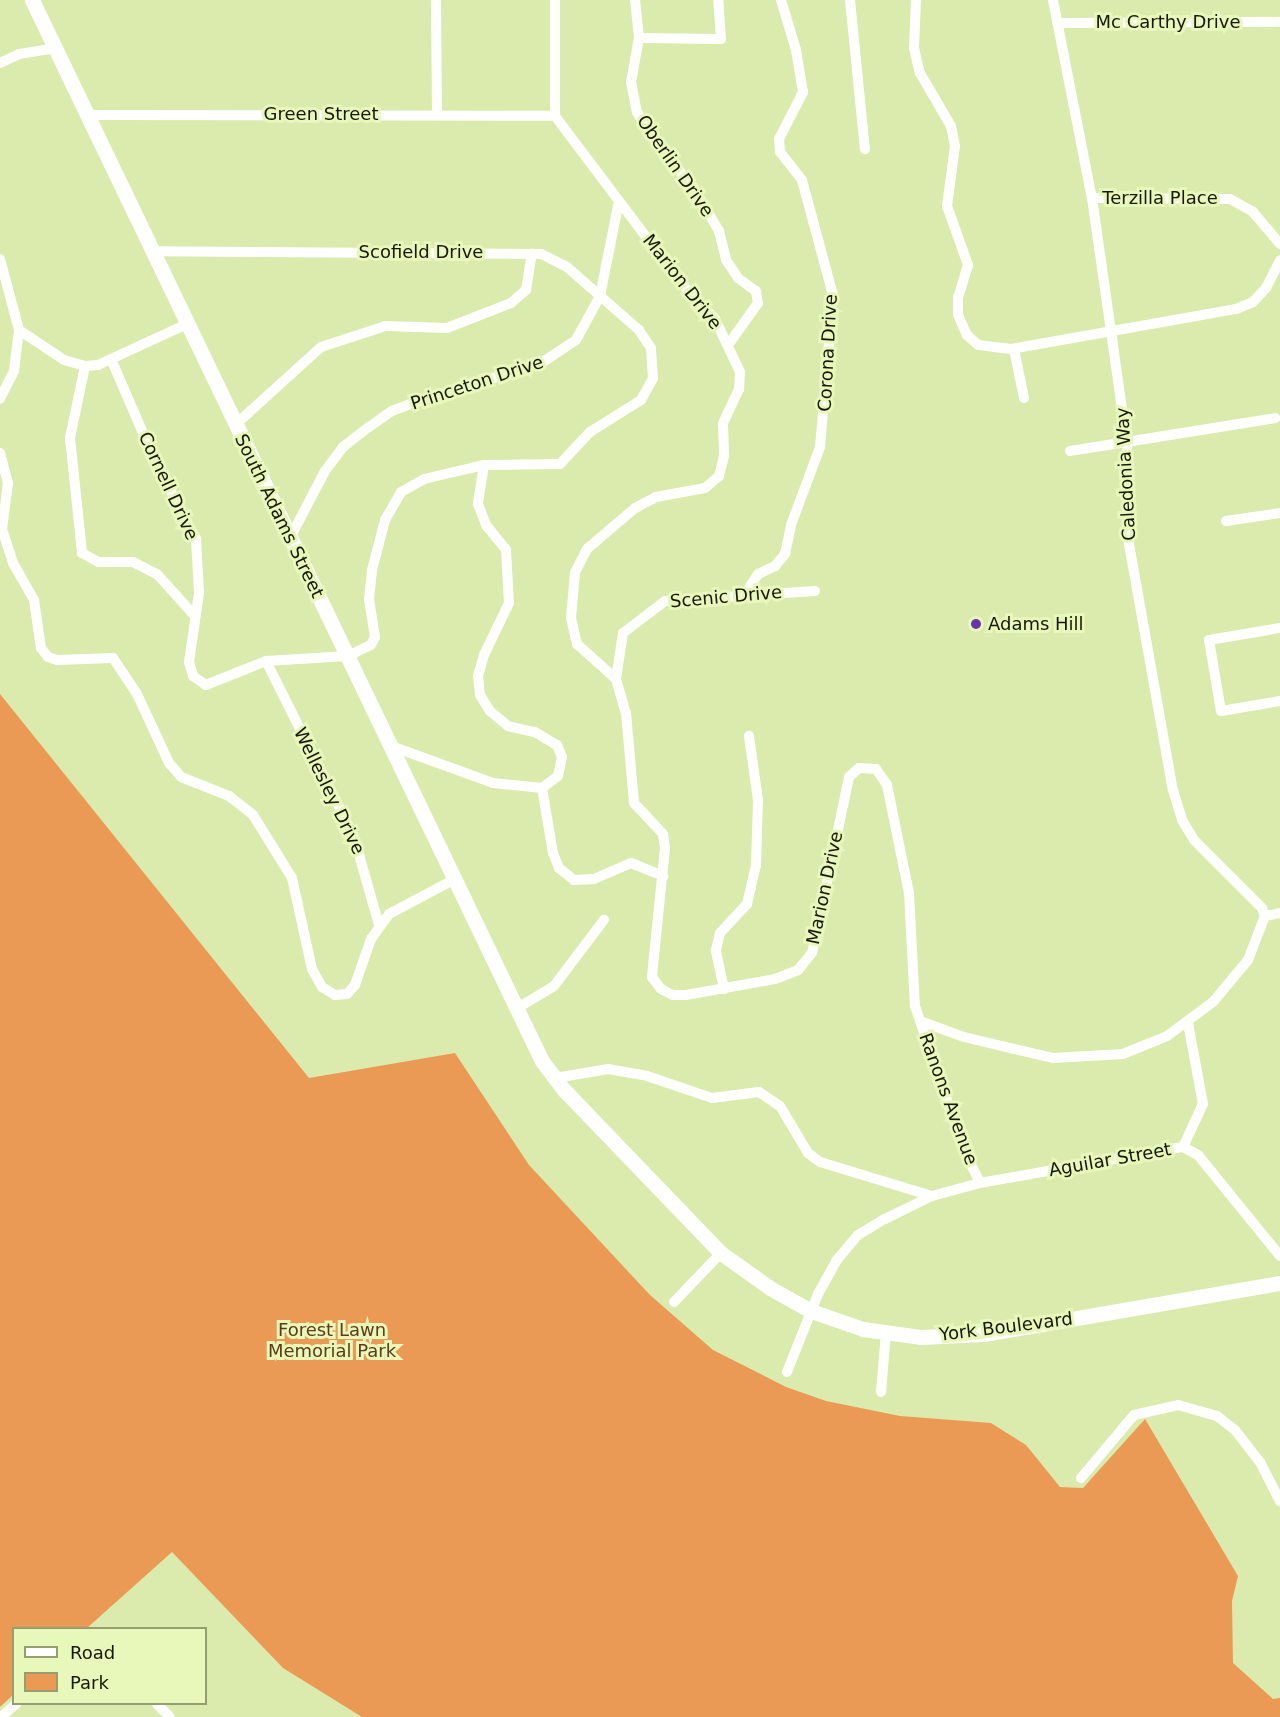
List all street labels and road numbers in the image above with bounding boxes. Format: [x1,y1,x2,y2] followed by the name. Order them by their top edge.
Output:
[1096,11,1240,33] street label: Mc Carthy Drive
[264,103,378,125] street label: Green Street
[632,111,718,221] street label: Oberlin Drive
[1102,187,1218,209] street label: Terzilla Place
[638,230,726,334] street label: Marion Drive
[359,241,483,263] street label: Scofield Drive
[814,294,842,412] street label: Corona Drive
[408,351,546,415] street label: Princeton Drive
[1112,407,1140,541] street label: Caledonia Way
[134,428,202,544] street label: Cornell Drive
[230,430,328,602] street label: South Adams Street
[669,581,783,613] street label: Scenic Drive
[289,724,369,858] street label: Wellesley Drive
[802,829,848,947] street label: Marion Drive
[914,1030,982,1168] street label: Ranons Avenue
[1047,1139,1173,1181] street label: Aguilar Street
[938,1308,1074,1346] street label: York Boulevard

